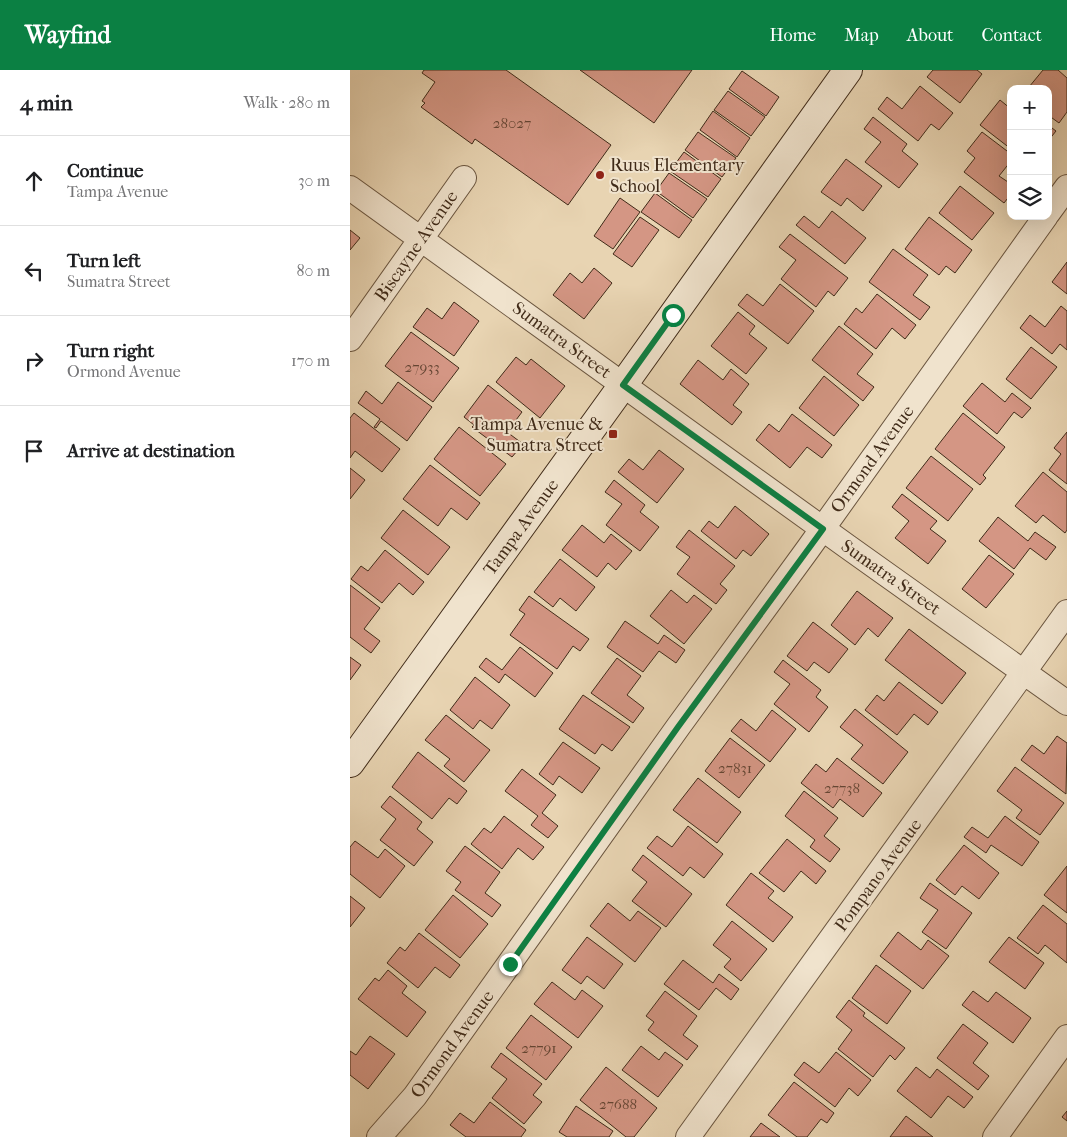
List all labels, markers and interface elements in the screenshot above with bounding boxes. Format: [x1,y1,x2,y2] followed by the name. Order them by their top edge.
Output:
[25,21,111,49] text: Wayfind
[769,25,816,46] text: Home
[844,25,879,46] text: Map
[907,25,953,46] text: About
[981,25,1042,46] text: Contact
[1007,85,1052,220] map controls
[1007,85,1052,130] button: +
[20,91,73,115] text: 4 min
[243,93,330,112] text: Walk · 280 m
[493,114,531,132] house number: 28027
[1007,130,1052,175] button: −
[610,155,746,197] place label: Ruus Elementary School
[67,160,143,182] text: Continue
[20,167,48,195] icon: ahead
[594,169,606,181] marker: Ruus Elementary School
[298,171,330,190] text: 30 m
[1007,175,1052,220] button: layers
[67,182,168,201] text: Tampa Avenue
[370,187,462,306] street label: Biscayne Avenue
[67,250,141,272] text: Turn left
[20,257,48,285] icon: left
[296,261,330,280] text: 80 m
[67,272,171,291] text: Sumatra Street
[508,298,615,383] street label: Sumatra Street
[662,304,685,327] route start
[67,340,154,362] text: Turn right
[20,347,48,375] icon: right
[291,351,330,370] text: 170 m
[404,358,440,376] house number: 27933
[67,362,181,381] text: Ormond Avenue
[826,401,919,517] street label: Ormond Avenue
[470,414,604,456] place label: Tampa Avenue & Sumatra Street
[607,428,619,440] marker: Tampa Avenue & Sumatra Street
[20,437,48,465] icon: arrive
[67,440,235,462] text: Arrive at destination
[479,475,563,580] street label: Tampa Avenue
[837,535,945,620] street label: Sumatra Street
[718,759,752,777] house number: 27831
[824,779,860,797] house number: 27738
[831,815,926,936] street label: Pompano Avenue
[499,953,522,976] route end
[406,986,499,1102] street label: Ormond Avenue
[521,1039,557,1057] house number: 27791
[599,1095,637,1113] house number: 27688

